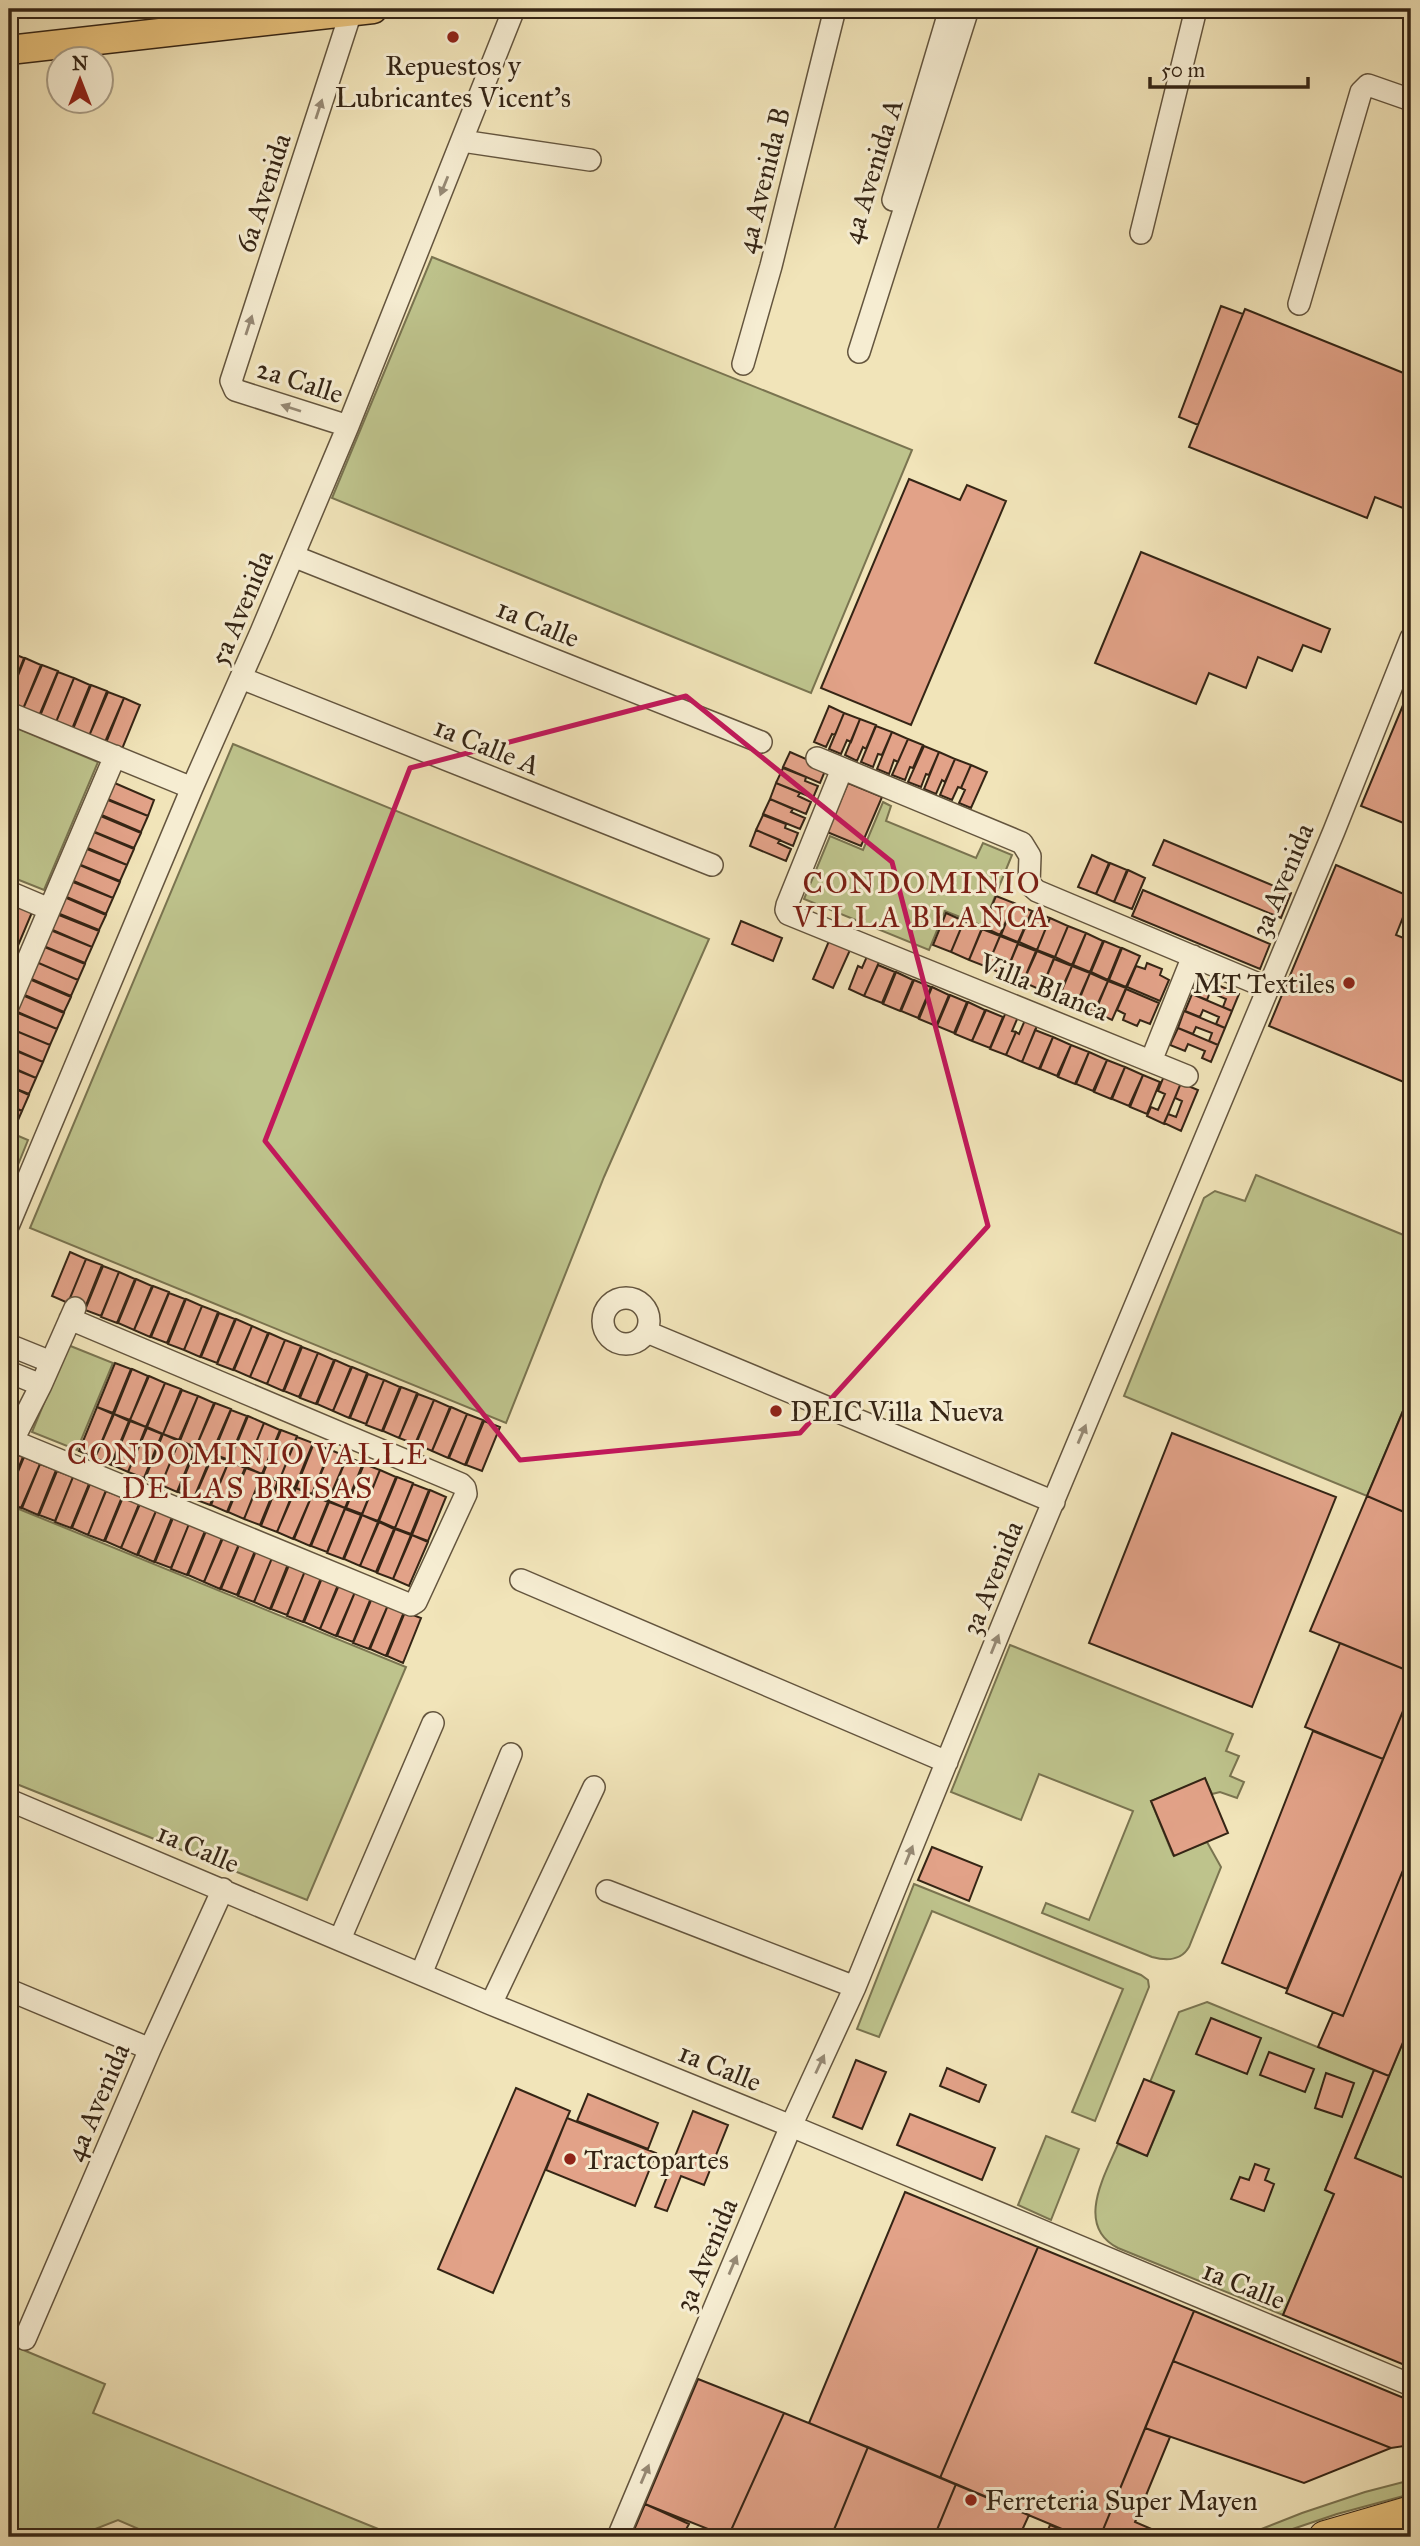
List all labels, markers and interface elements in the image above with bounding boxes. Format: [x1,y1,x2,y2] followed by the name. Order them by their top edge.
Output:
[445,29,461,45] marker: Repuestos y Lubricantes Vicent's
[46,46,116,116] north arrow
[1150,46,1308,90] scale bar
[335,48,571,115] place label: Repuestos y Lubricantes Vicent's
[72,52,88,75] text: N
[1161,57,1206,83] text: 50 m
[833,94,911,248] street label: 4a Avenida A
[315,98,325,119] one-way arrow
[728,103,798,257] street label: 4a Avenida B
[227,129,299,257] street label: 6a Avenida
[439,176,450,197] one-way arrow
[244,315,255,336] one-way arrow
[252,351,348,411] street label: 2a Calle
[281,402,302,413] one-way arrow
[201,545,281,671] street label: 5a Avenida
[491,591,585,655] street label: 1a Calle
[429,709,545,783] street label: 1a Calle A
[1242,818,1322,942] street label: 3a Avenida
[792,865,1051,935] district label: CONDOMINIO VILLA BLANCA
[973,945,1114,1029] street label: Villa Blanca
[1193,966,1335,1001] place label: MT Textiles
[1341,975,1357,991] marker: MT Textiles
[790,1394,1004,1429] place label: DEIC Villa Nueva
[768,1403,784,1419] marker: DEIC Villa Nueva
[1077,1423,1088,1444] one-way arrow
[67,1436,429,1506] district label: CONDOMINIO VALLE DE LAS BRISAS
[953,1516,1031,1640] street label: 3a Avenida
[989,1634,1001,1654] one-way arrow
[151,1815,245,1881] street label: 1a Calle
[904,1844,915,1865] one-way arrow
[673,2035,767,2099] street label: 1a Calle
[57,2038,138,2166] street label: 4a Avenida
[814,2054,826,2074] one-way arrow
[584,2142,729,2177] place label: Tractopartes
[562,2151,578,2167] marker: Tractopartes
[666,2193,746,2317] street label: 3a Avenida
[1197,2253,1291,2317] street label: 1a Calle
[727,2254,738,2275] one-way arrow
[639,2464,650,2485] one-way arrow
[985,2483,1258,2518] place label: Ferreteria Super Mayen
[963,2492,979,2508] marker: Ferreteria Super Mayen

